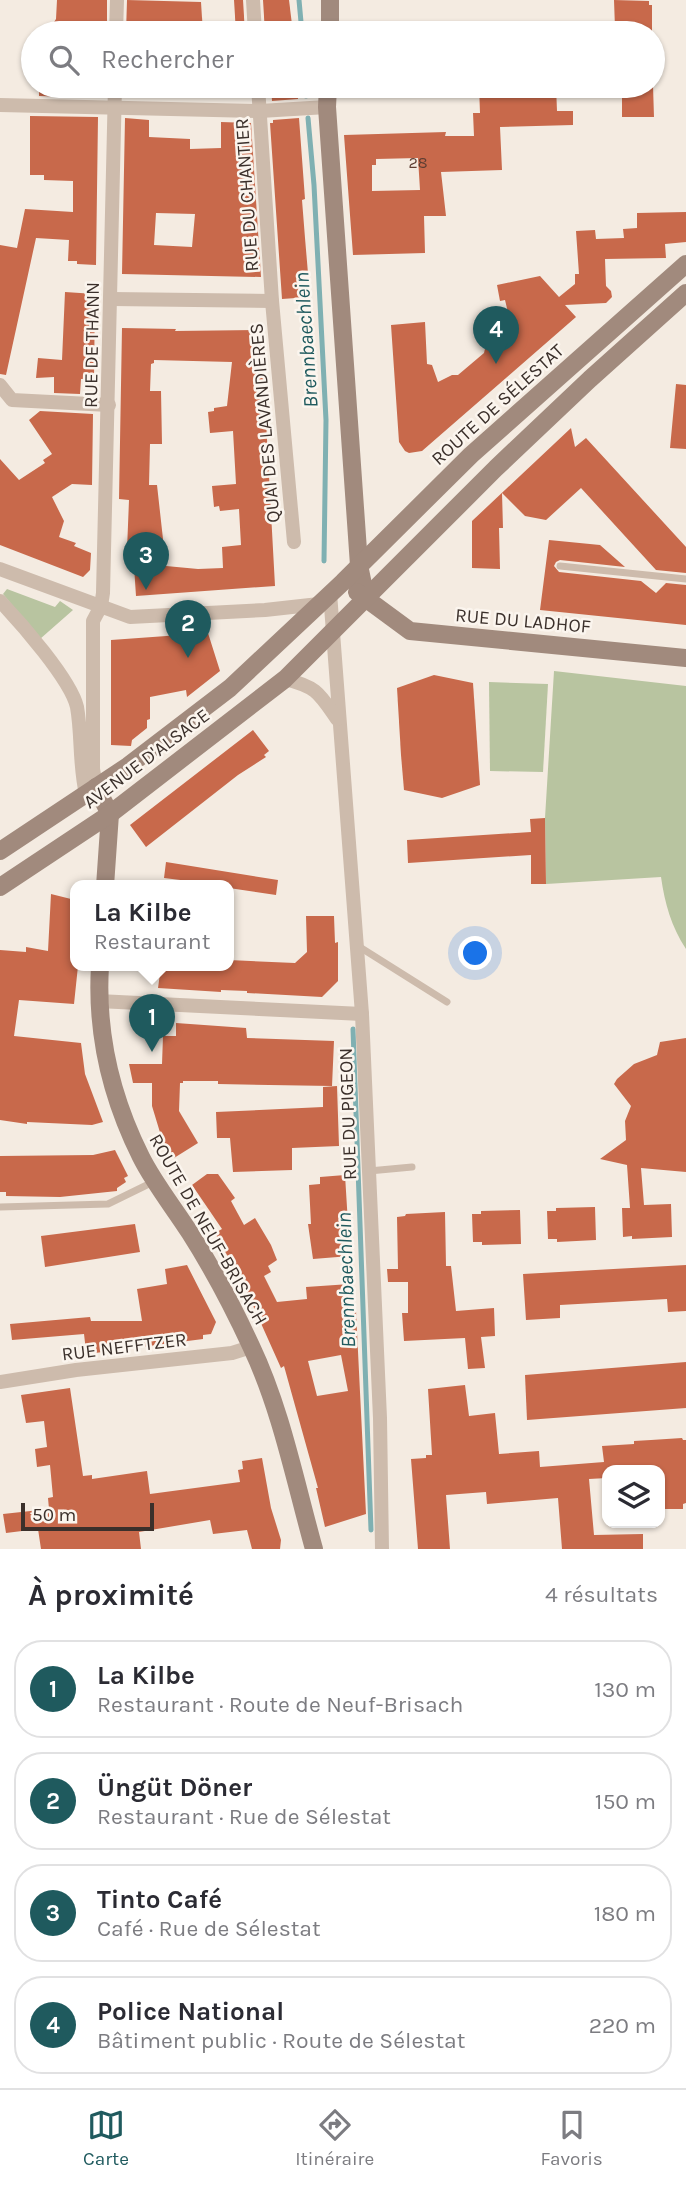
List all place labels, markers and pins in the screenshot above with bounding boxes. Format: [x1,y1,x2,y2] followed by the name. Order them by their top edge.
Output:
[473,306,519,364] pin: 4
[123,532,169,590] pin: 3
[165,600,211,658] pin: 2
[129,994,175,1052] pin: 1

